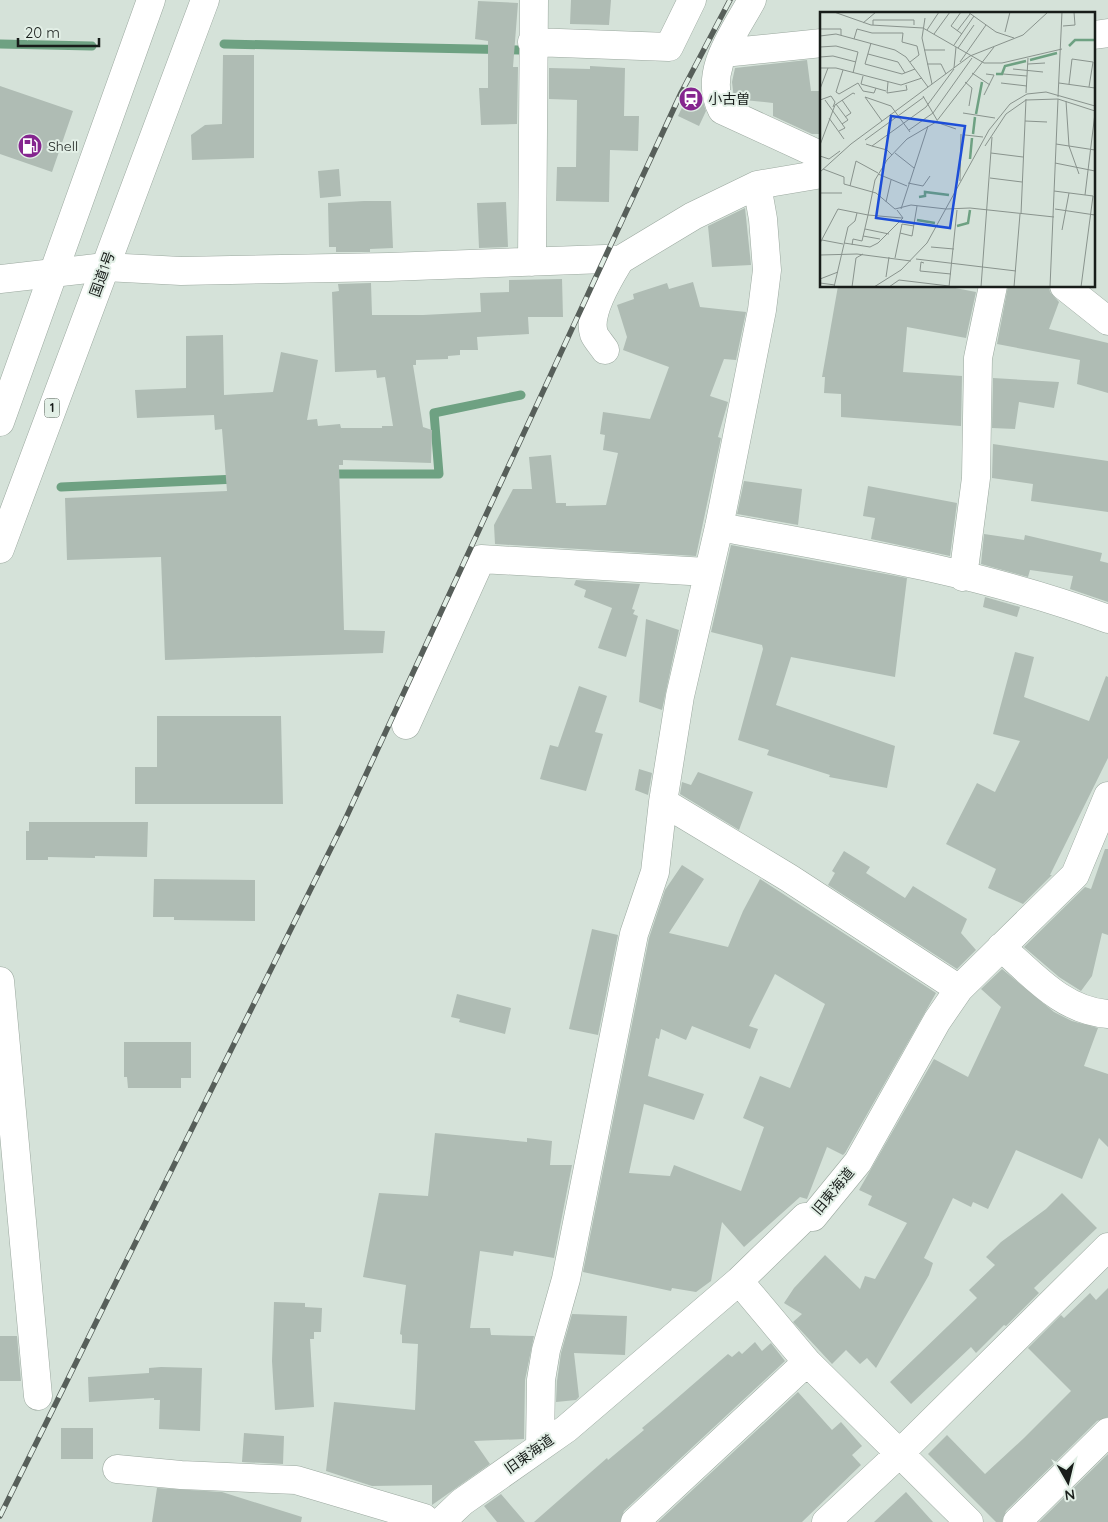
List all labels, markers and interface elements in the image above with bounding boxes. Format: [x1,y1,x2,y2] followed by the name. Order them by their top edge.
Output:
[820,12,1096,288] inset map
[18,15,99,47] scale bar
[25,23,60,42] text: 20 m
[678,86,704,112] station icon: 小古曽
[708,90,750,108] place label: 小古曽
[17,133,43,159] fuel station icon: Shell
[48,137,78,155] place label: Shell
[85,249,119,299] street label: 国道1号
[44,398,60,418] road number: 1
[808,1164,858,1218] street label: 旧東海道
[501,1431,557,1477] street label: 旧東海道
[1043,1457,1093,1507] north arrow
[1063,1485,1076,1505] text: N

